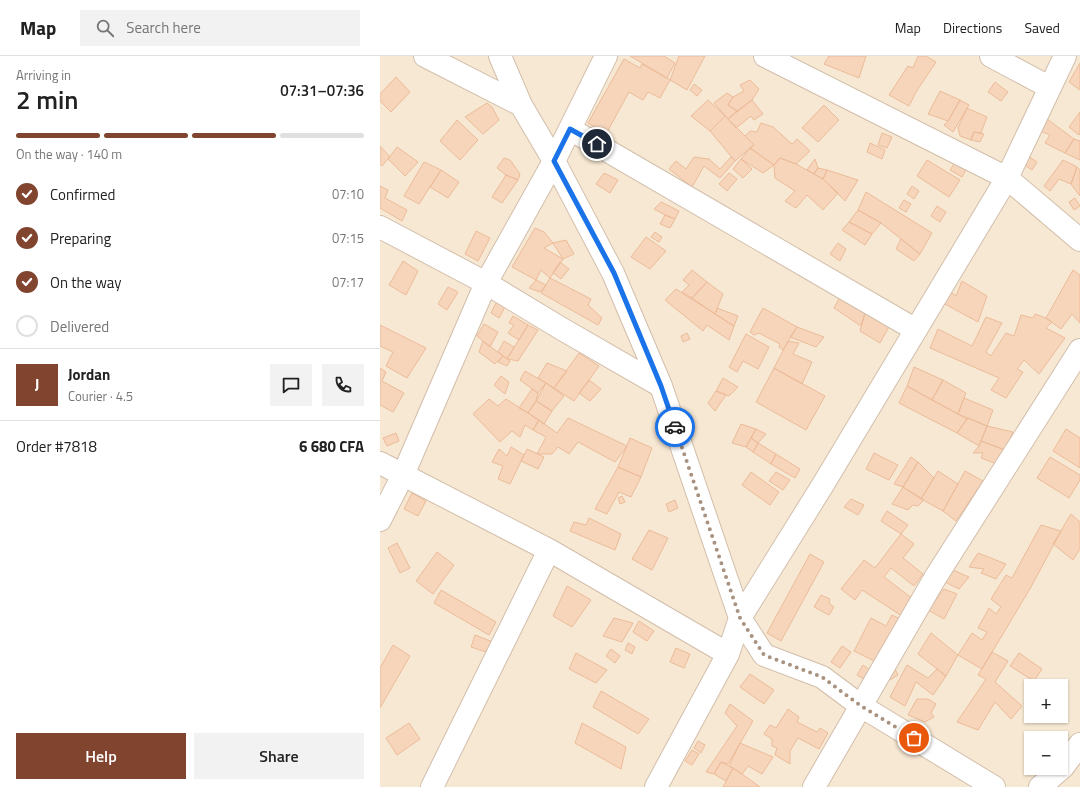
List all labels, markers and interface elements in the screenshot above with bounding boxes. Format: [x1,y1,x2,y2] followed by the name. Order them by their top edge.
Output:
[80,10,360,46] search box
[20,13,56,42] text: Map
[126,16,201,39] text: Search here
[94,17,116,39] icon: search
[895,17,921,38] text: Map
[943,17,1002,38] text: Directions
[1024,17,1060,38] text: Saved
[16,65,71,85] text: Arriving in
[280,79,364,102] text: 07:31–07:36
[16,80,79,119] text: 2 min
[580,127,614,161] pin
[586,133,608,155] icon: home
[16,144,122,164] text: On the way · 140 m
[16,183,38,205] icon: check
[50,183,115,206] text: Confirmed
[332,184,364,204] text: 07:10
[16,227,38,249] icon: check
[50,227,111,250] text: Preparing
[332,228,364,248] text: 07:15
[16,271,38,293] icon: check
[50,271,122,294] text: On the way
[332,272,364,292] text: 07:17
[50,315,109,338] text: Delivered
[68,363,110,386] text: Jordan
[270,364,312,406] button: chat
[322,364,364,406] button: phone
[35,373,39,396] text: J
[68,386,133,406] text: Courier · 4.5
[655,407,695,447] courier
[664,416,686,438] icon: car
[16,435,97,458] text: Order #7818
[299,435,364,458] text: 6 680 CFA
[1024,679,1068,775] map controls
[1024,679,1068,723] button: +
[897,721,931,755] pin
[903,727,925,749] icon: bag
[1024,731,1068,775] button: −
[16,733,186,779] button: Help
[194,733,364,779] button: Share

